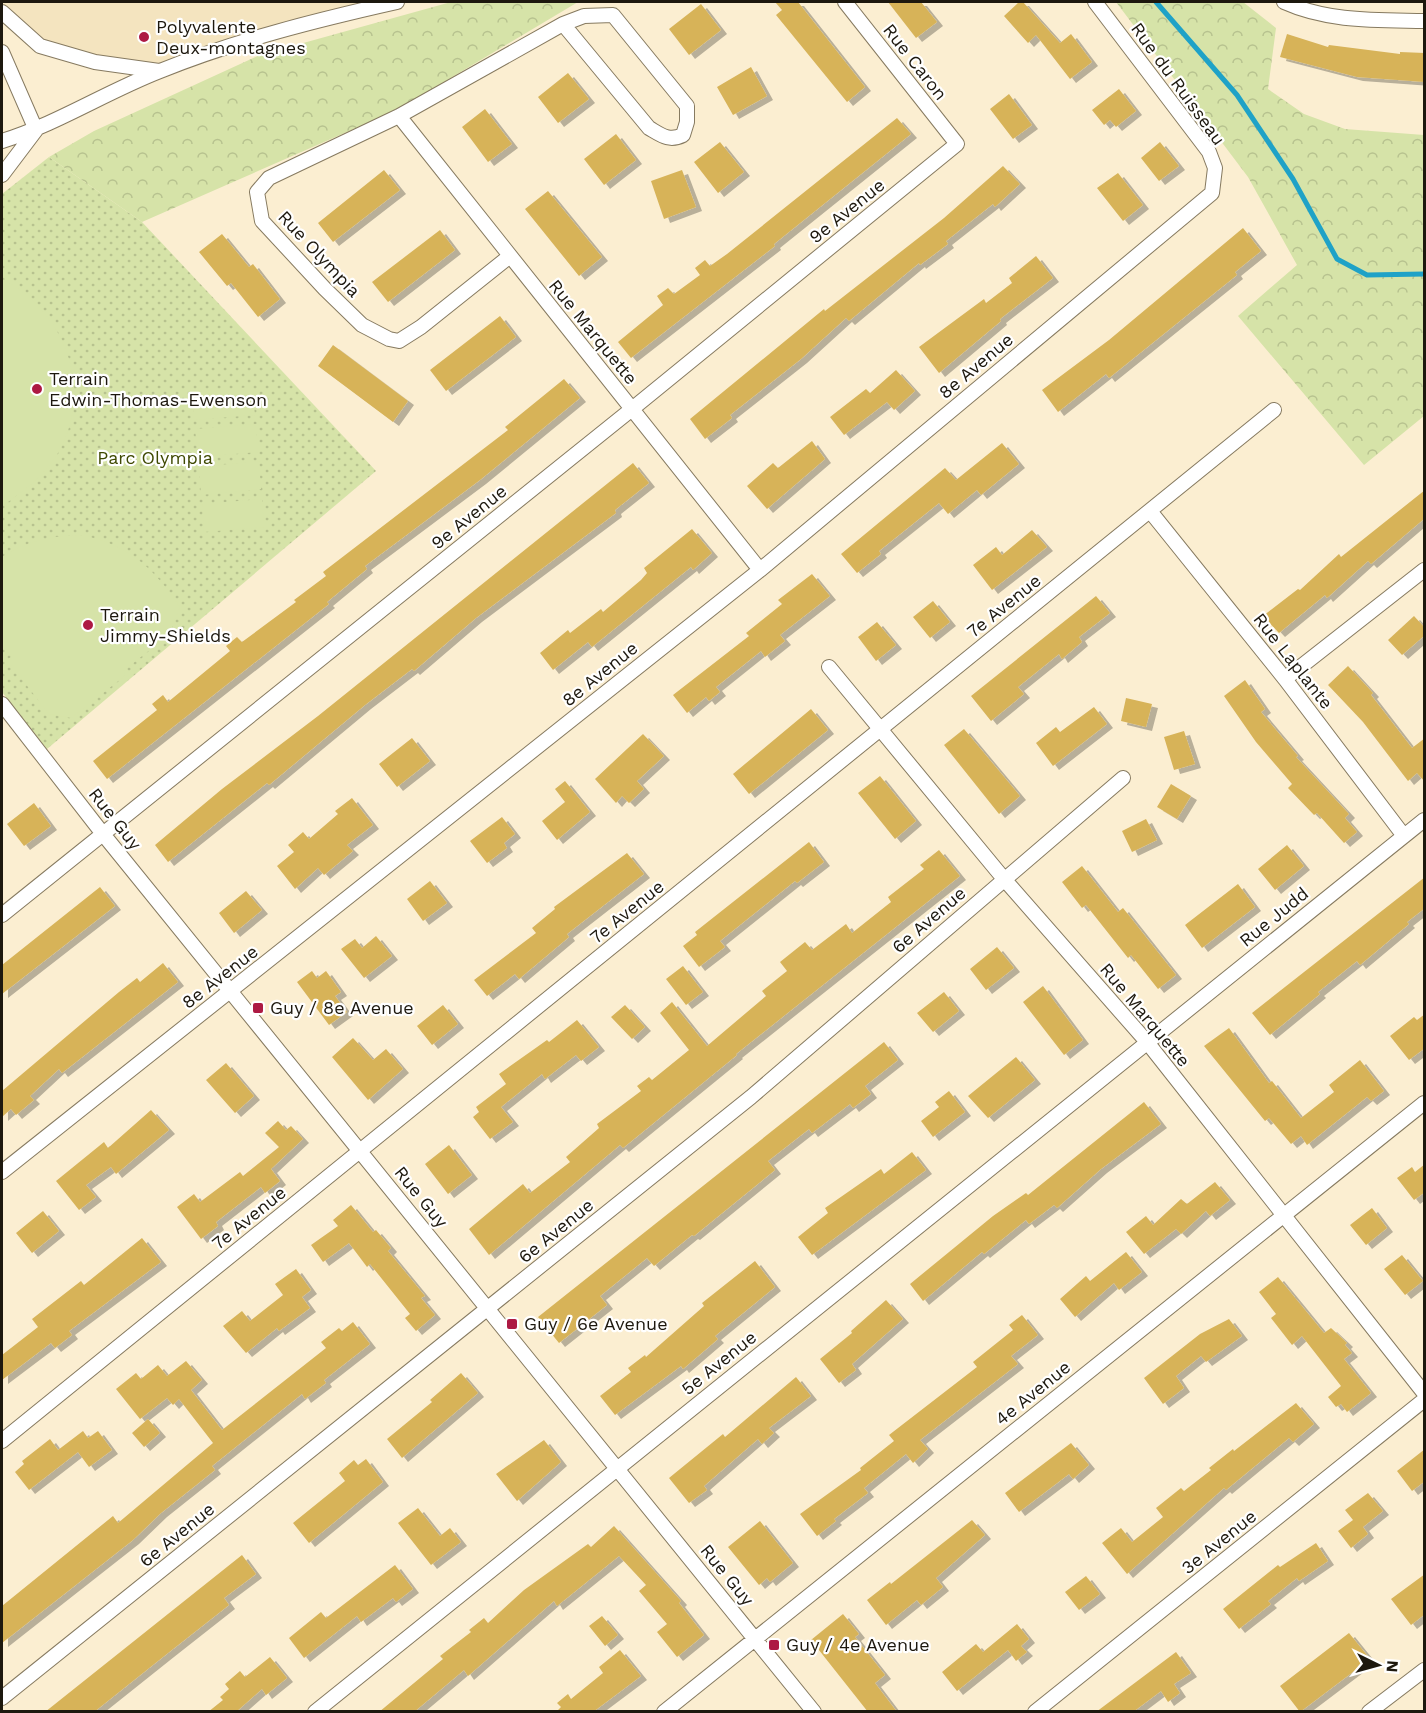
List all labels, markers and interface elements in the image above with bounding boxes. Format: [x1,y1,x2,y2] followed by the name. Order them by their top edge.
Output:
[156,16,306,58] place label: Polyvalente Deux-montagnes
[1127,18,1230,149] street label: Rue du Ruisseau
[879,19,952,104] street label: Rue Caron
[137,30,151,44] marker: Polyvalente Deux-montagnes
[805,174,888,247] street label: 9e Avenue
[274,206,365,301] street label: Rue Olympia
[545,275,642,388] street label: Rue Marquette
[934,328,1017,403] street label: 8e Avenue
[49,368,267,410] place label: Terrain Edwin-Thomas-Ewenson
[30,382,44,396] marker: Terrain Edwin-Thomas-Ewenson
[97,447,213,468] park label: Parc Olympia
[427,480,510,553] street label: 9e Avenue
[963,569,1045,642] street label: 7e Avenue
[100,604,231,646] place label: Terrain Jimmy-Shields
[1249,608,1337,713] street label: Rue Laplante
[81,618,95,632] marker: Terrain Jimmy-Shields
[558,637,641,710] street label: 8e Avenue
[85,784,147,854] street label: Rue Guy
[586,875,668,948] street label: 7e Avenue
[888,882,970,957] street label: 6e Avenue
[1235,882,1312,951] street label: Rue Judd
[178,940,262,1013] street label: 8e Avenue
[1096,959,1195,1071] street label: Rue Marquette
[270,997,414,1018] place label: Guy / 8e Avenue
[251,1001,265,1015] marker: Guy / 8e Avenue
[390,1162,453,1232] street label: Rue Guy
[208,1181,290,1254] street label: 7e Avenue
[514,1194,597,1267] street label: 6e Avenue
[524,1313,668,1334] place label: Guy / 6e Avenue
[505,1317,519,1331] marker: Guy / 6e Avenue
[677,1326,760,1399] street label: 5e Avenue
[991,1356,1074,1429] street label: 4e Avenue
[135,1498,218,1571] street label: 6e Avenue
[1177,1505,1260,1578] street label: 3e Avenue
[696,1540,759,1610] street label: Rue Guy
[786,1634,930,1655] place label: Guy / 4e Avenue
[1348,1635,1408,1695] north arrow
[767,1638,781,1652] marker: Guy / 4e Avenue
[1382,1660,1402,1673] text: N

